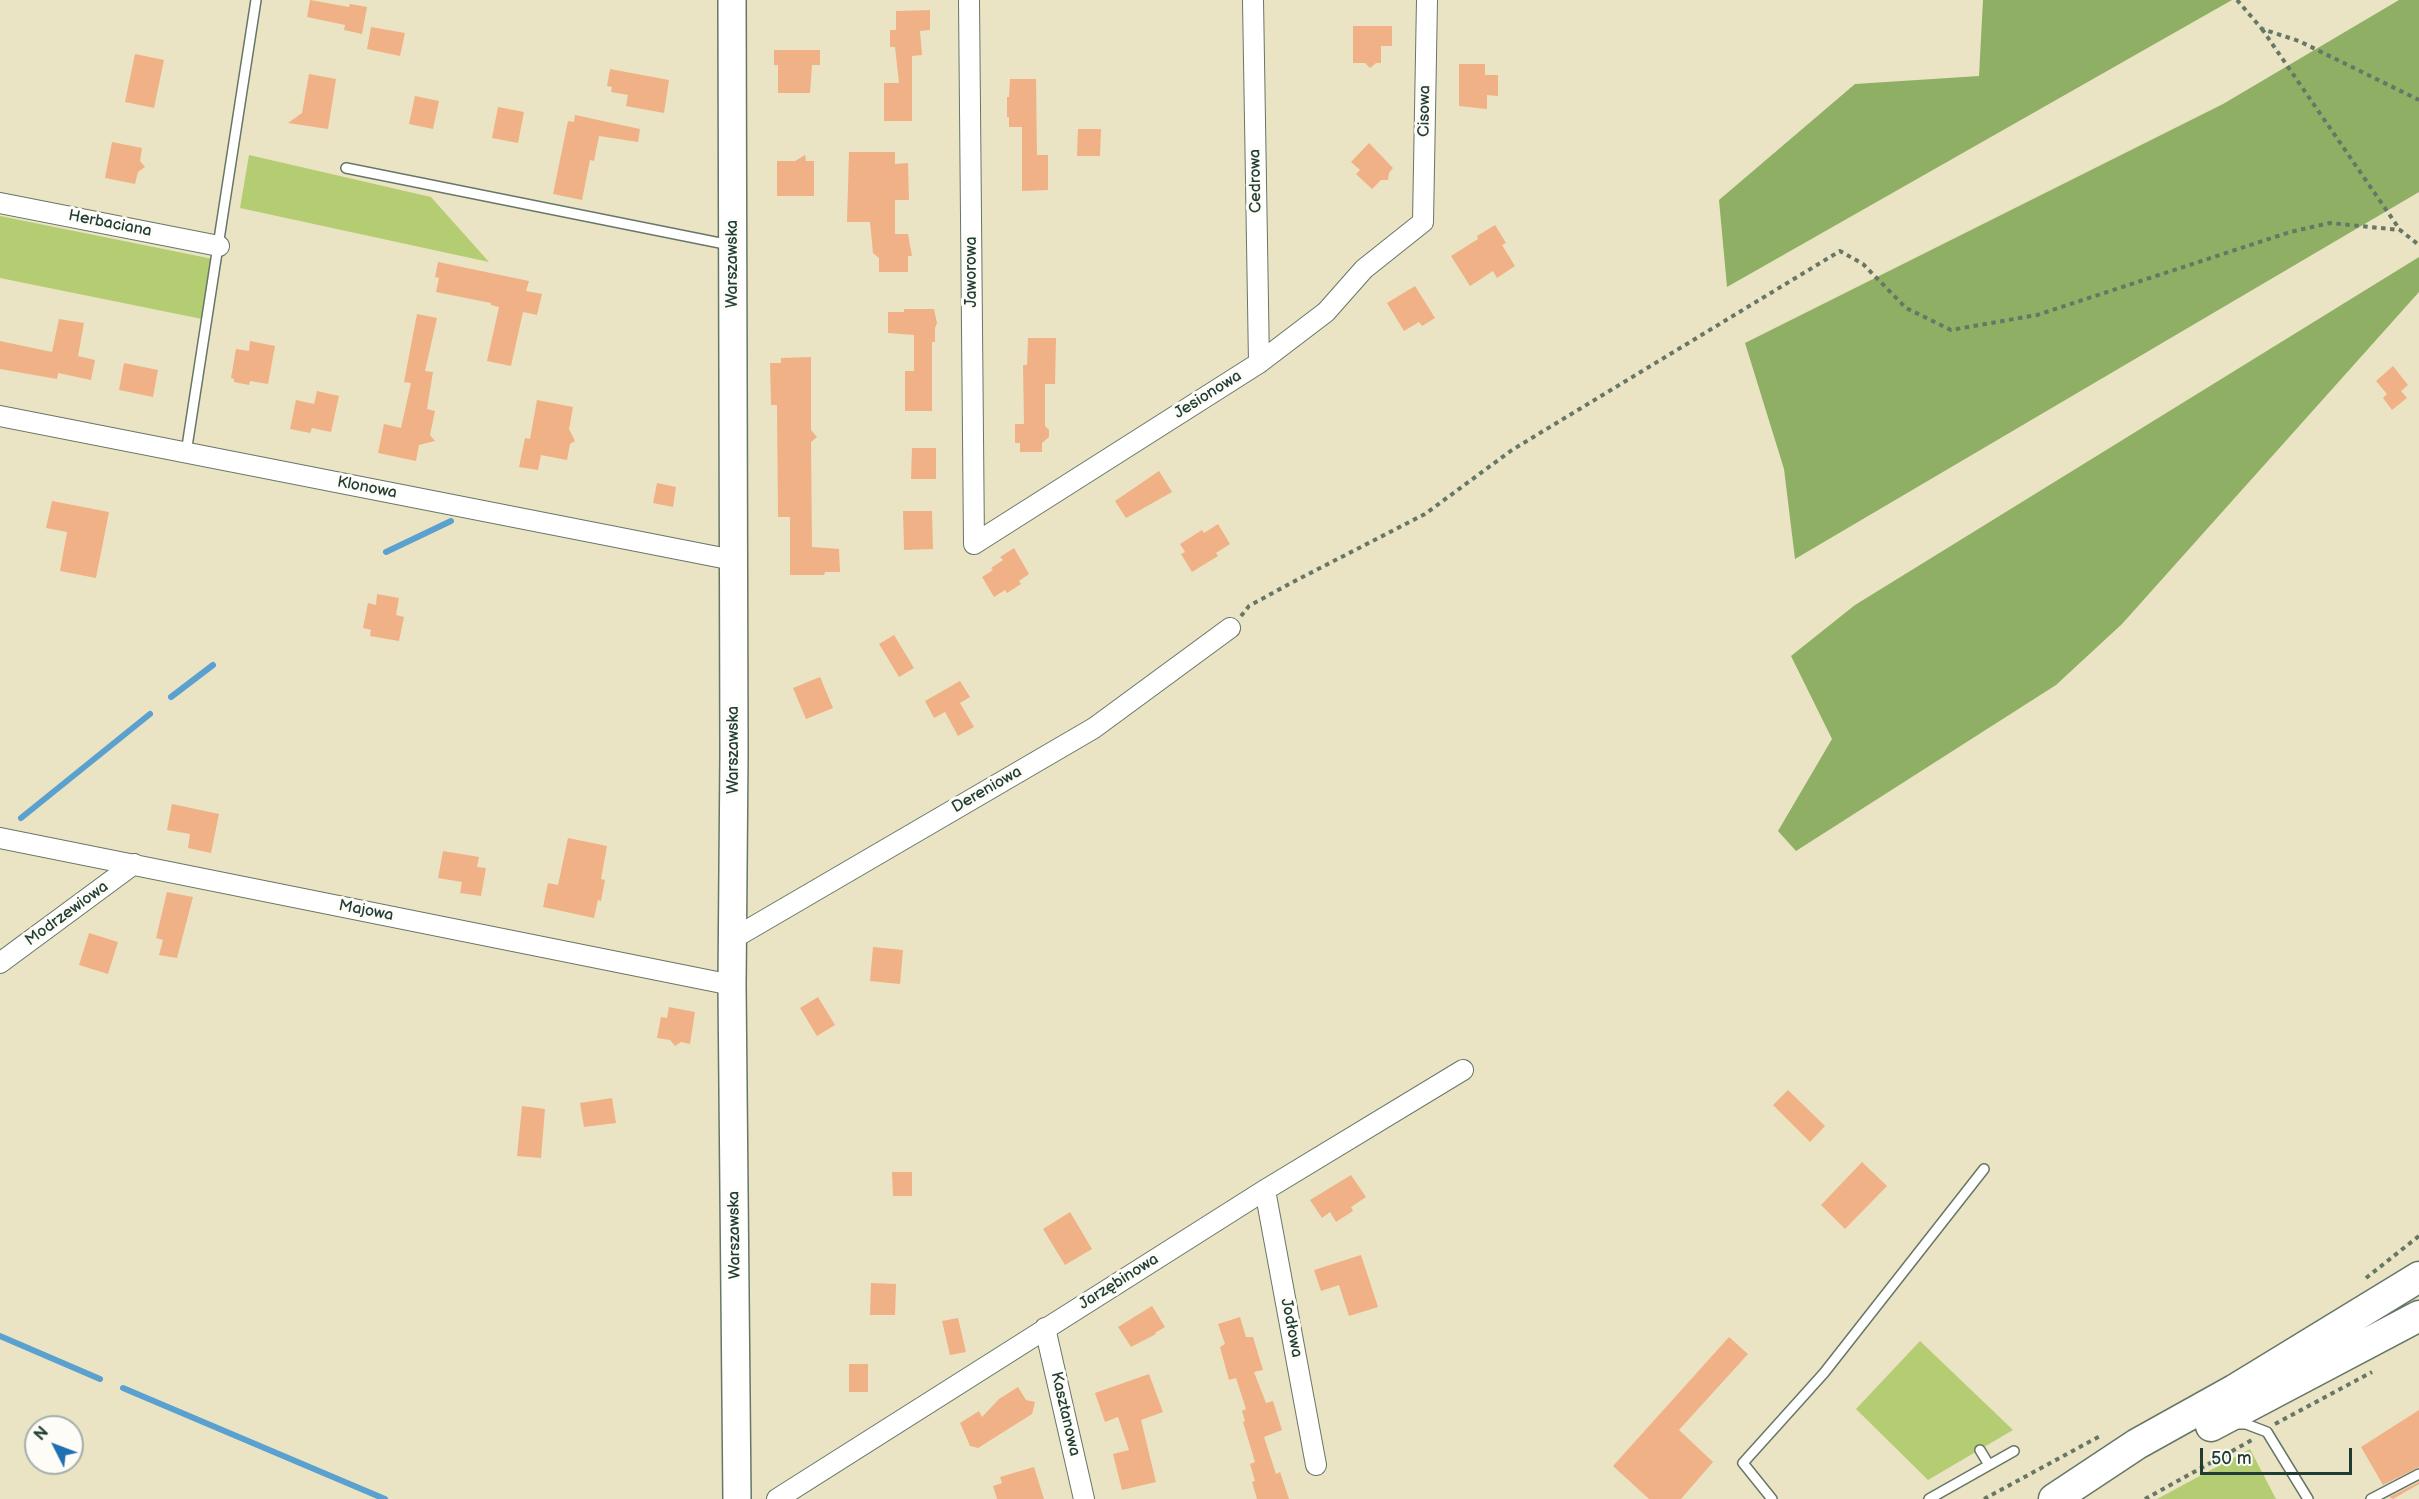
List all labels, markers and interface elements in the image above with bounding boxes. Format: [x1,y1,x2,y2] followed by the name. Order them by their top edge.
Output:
[1415,85,1435,137] street label: Cisowa
[1246,149,1266,213] street label: Cedrowa
[67,207,153,241] street label: Herbaciana
[723,220,743,308] street label: Warszawska
[962,237,982,307] street label: Jaworowa
[1171,367,1245,423] street label: Jesionowa
[335,473,399,503] street label: Klonowa
[724,706,744,794] street label: Warszawska
[949,762,1025,818] street label: Dereniowa
[22,877,112,951] street label: Modrzewiowa
[337,896,395,926] street label: Majowa
[725,1191,745,1279] street label: Warszawska
[1076,1250,1162,1314] street label: Jarzębinowa
[1276,1297,1306,1359] street label: Jodłowa
[1046,1370,1084,1458] street label: Kasztanowa
[24,1415,84,1475] north arrow
[31,1423,53,1445] text: N
[2203,1436,2354,1474] scale bar
[2211,1448,2252,1469] text: 50 m

